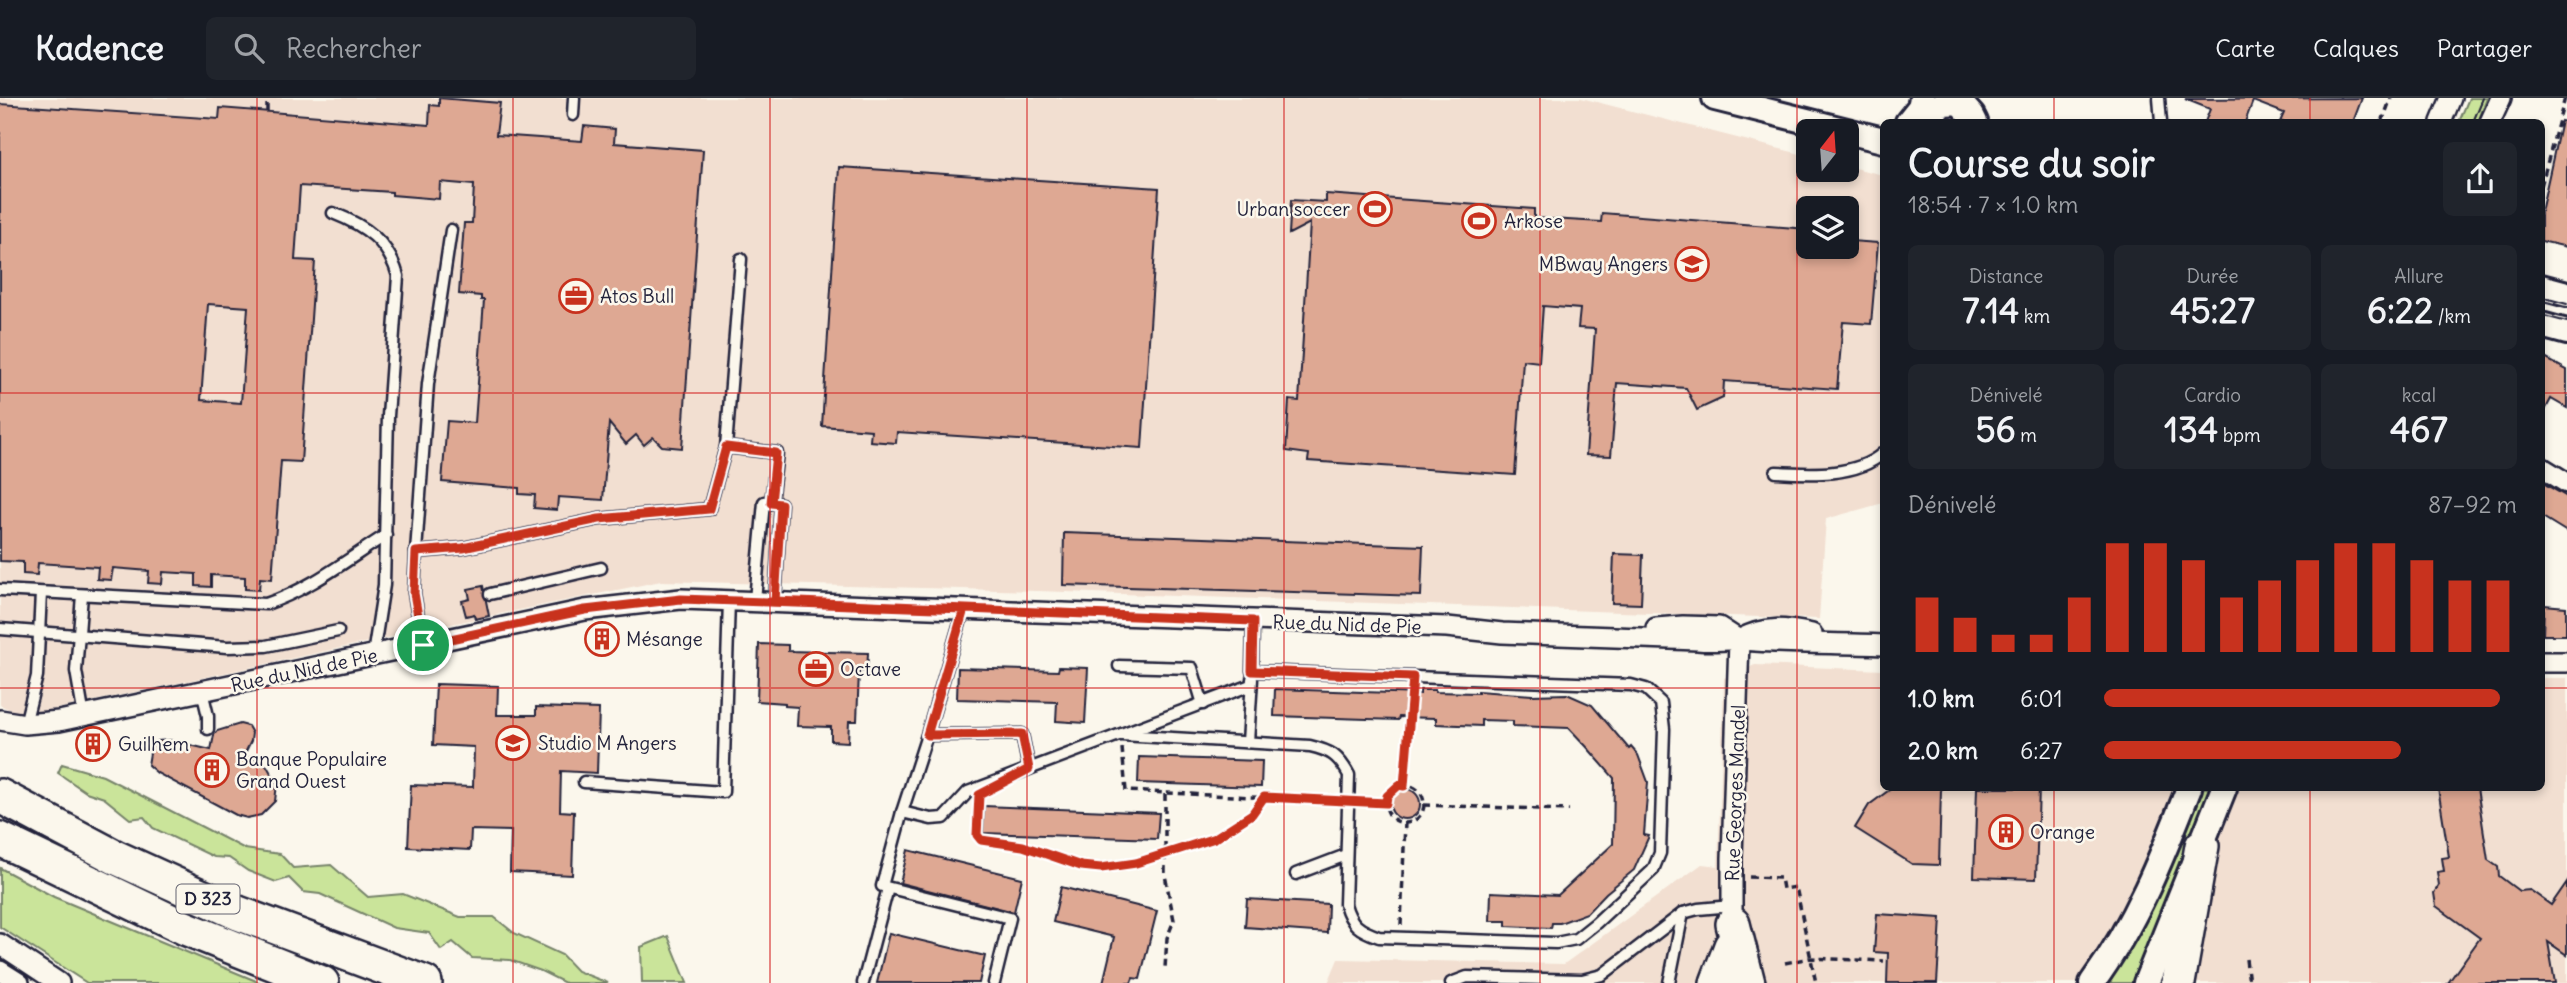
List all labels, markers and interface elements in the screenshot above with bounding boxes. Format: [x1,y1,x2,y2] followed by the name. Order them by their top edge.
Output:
[206,17,696,80] search box
[35,27,164,69] text: Kadence
[230,29,268,67] icon: search
[286,32,422,65] text: Rechercher
[2215,33,2275,63] text: Carte
[2313,33,2399,63] text: Calques
[2437,33,2532,63] text: Partager
[1796,119,1858,182] north arrow
[1796,119,1859,259] map controls
[1908,140,2155,187] text: Course du soir
[2443,142,2517,216] button: share
[1356,190,1394,228] sports icon: Urban soccer
[1908,190,2078,219] text: 18:54 · 7 × 1.0 km
[1796,196,1859,259] button: layers
[1236,197,1350,221] place label: Urban soccer
[1460,202,1498,240] sports icon: Arkose
[1504,209,1563,233] place label: Arkose
[1673,245,1711,283] school or university icon: MBway Angers
[1539,252,1668,276] place label: MBway Angers
[1969,264,2043,288] text: Distance
[2186,264,2239,288] text: Durée
[2394,264,2443,288] text: Allure
[557,277,595,315] office icon: Atos Bull
[600,284,674,308] place label: Atos Bull
[1962,288,2019,332] text: 7.14
[2170,288,2255,332] text: 45:27
[2367,288,2433,332] text: 6:22
[2019,304,2050,328] text: km
[2433,304,2471,328] text: /km
[1970,383,2043,407] text: Dénivelé
[2184,383,2241,407] text: Cardio
[2402,383,2436,407] text: kcal
[1975,407,2016,451] text: 56
[2164,407,2218,451] text: 134
[2390,407,2448,451] text: 467
[2016,423,2037,447] text: m
[2218,423,2261,447] text: bpm
[1908,490,1996,519] text: Dénivelé
[2428,490,2517,519] text: 87–92 m
[1272,609,1422,639] street label: Rue du Nid de Pie
[393,615,453,675] pin
[583,620,621,658] building icon: Mésange
[404,626,442,664] icon: arrive
[626,627,703,651] place label: Mésange
[229,643,379,697] street label: Rue du Nid de Pie
[797,650,835,688] office icon: Octave
[840,657,901,681] place label: Octave
[1908,684,1974,713] text: 1.0 km
[2020,684,2063,713] text: 6:01
[1720,704,1750,882] street label: Rue Georges Mandel
[494,724,532,762] school or university icon: Studio M Angers
[74,725,112,763] building icon: Guilhem
[538,731,677,755] place label: Studio M Angers
[118,732,189,756] place label: Guilhem
[1908,736,1978,765] text: 2.0 km
[2020,736,2062,765] text: 6:27
[236,747,387,793] place label: Banque Populaire Grand Ouest
[193,751,231,789] building icon: Banque Populaire Grand Ouest
[1987,813,2025,851] building icon: Orange
[2030,820,2095,844] place label: Orange
[176,884,240,914] road number: D 323

